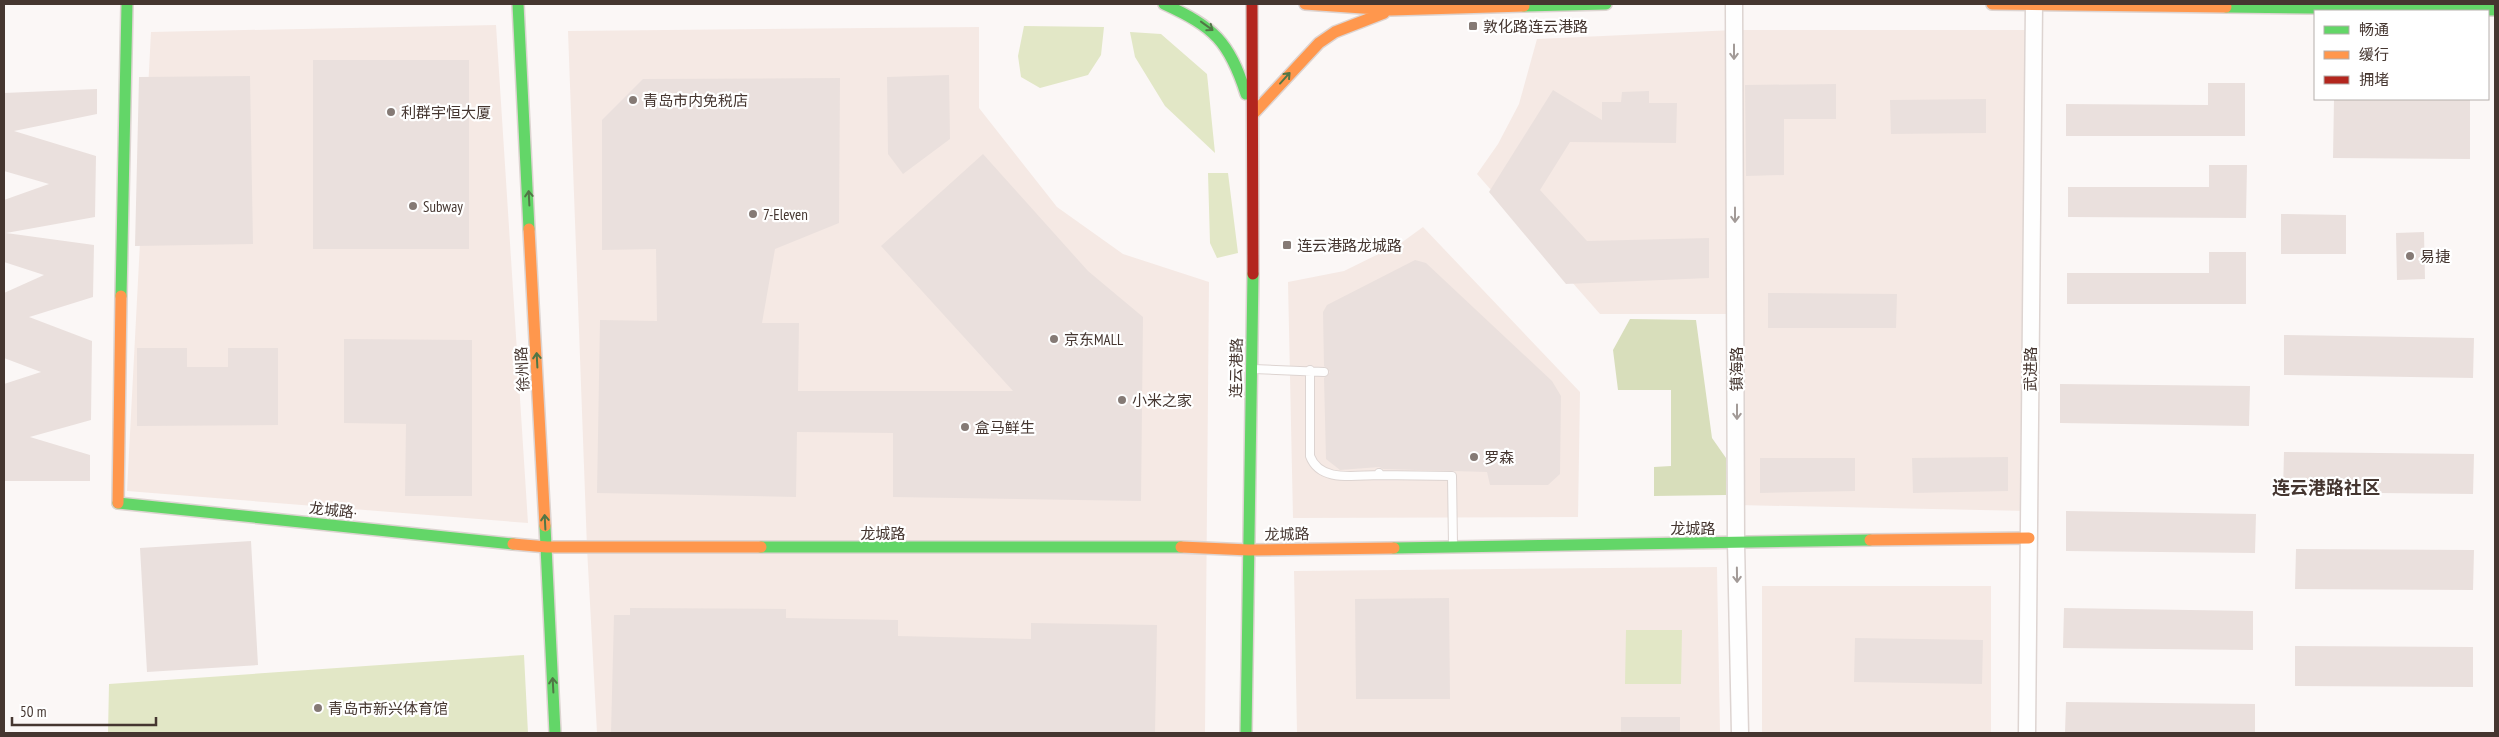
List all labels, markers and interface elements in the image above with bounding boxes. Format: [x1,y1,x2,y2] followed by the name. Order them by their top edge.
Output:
[2314,10,2489,100] legend
[1483,17,1588,36] place label: 敦化路连云港路
[1467,20,1479,32] marker: 敦化路连云港路
[2359,20,2389,39] text: 畅通
[1200,21,1214,31] one-way arrow
[1729,44,1739,60] one-way arrow
[2359,45,2389,64] text: 缓行
[2359,70,2389,89] text: 拥堵
[1279,71,1291,84] one-way arrow
[643,91,748,110] place label: 青岛市内免税店
[627,94,639,106] marker: 青岛市内免税店
[401,103,491,122] place label: 利群宇恒大厦
[385,106,397,118] marker: 利群宇恒大厦
[524,190,533,206] one-way arrow
[423,197,463,216] place label: Subway
[407,200,419,212] marker: Subway
[763,205,808,224] place label: 7-Eleven
[1730,206,1740,223] one-way arrow
[747,208,759,220] marker: 7-Eleven
[1297,236,1402,255] place label: 连云港路龙城路
[1281,239,1293,251] marker: 连云港路龙城路
[2420,247,2450,266] place label: 易捷
[2404,250,2416,262] marker: 易捷
[1064,330,1124,349] place label: 京东MALL
[1048,333,1060,345] marker: 京东MALL
[1226,338,1246,398] street label: 连云港路
[511,346,533,392] street label: 徐州路
[1727,346,1746,392] street label: 镇海路
[2021,346,2040,392] street label: 武进路
[532,352,541,368] one-way arrow
[1132,391,1192,410] place label: 小米之家
[1116,394,1128,406] marker: 小米之家
[1732,404,1741,420] one-way arrow
[975,418,1035,437] place label: 盒马鲜生
[959,421,971,433] marker: 盒马鲜生
[1484,448,1514,467] place label: 罗森
[1468,451,1480,463] marker: 罗森
[2272,476,2380,499] district label: 连云港路社区
[308,498,358,522] street label: 龙城路·
[541,514,550,530] one-way arrow
[1670,519,1716,538] street label: 龙城路
[860,524,906,543] street label: 龙城路
[1264,524,1310,544] street label: 龙城路
[1732,566,1742,583] one-way arrow
[548,677,558,693] one-way arrow
[12,694,156,726] scale bar
[328,699,448,718] place label: 青岛市新兴体育馆
[20,702,46,721] text: 50 m
[312,702,324,714] marker: 青岛市新兴体育馆

